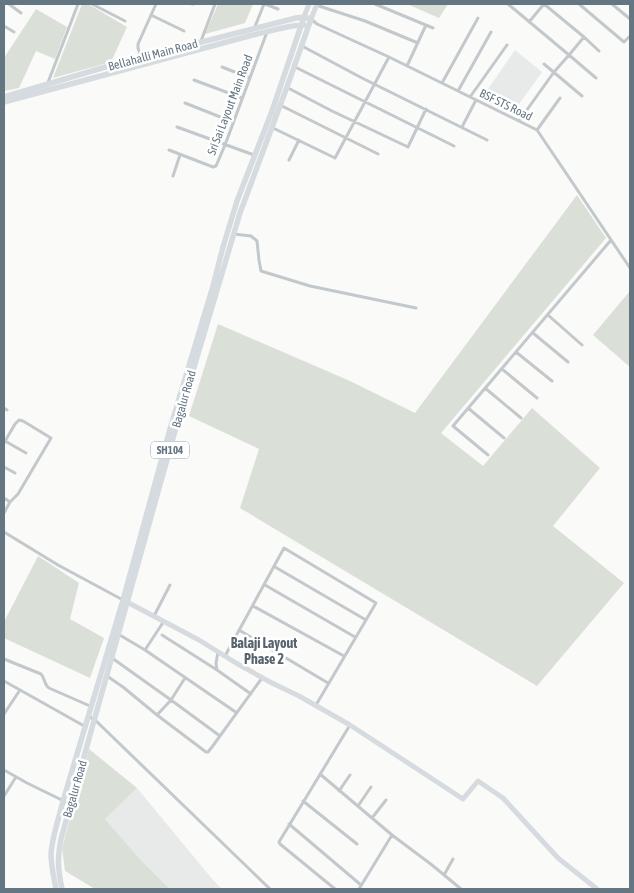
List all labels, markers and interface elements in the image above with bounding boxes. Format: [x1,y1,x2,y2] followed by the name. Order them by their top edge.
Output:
[107,36,199,74] street label: Bellahalli Main Road
[204,53,256,157] street label: Sri Sai Layout Main Road
[477,86,535,124] street label: BSF STS Road
[169,369,199,429] street label: Bagalur Road
[151,442,189,458] road number: SH104
[231,635,297,667] district label: Balaji Layout Phase 2
[60,759,90,819] street label: Bagalur Road

